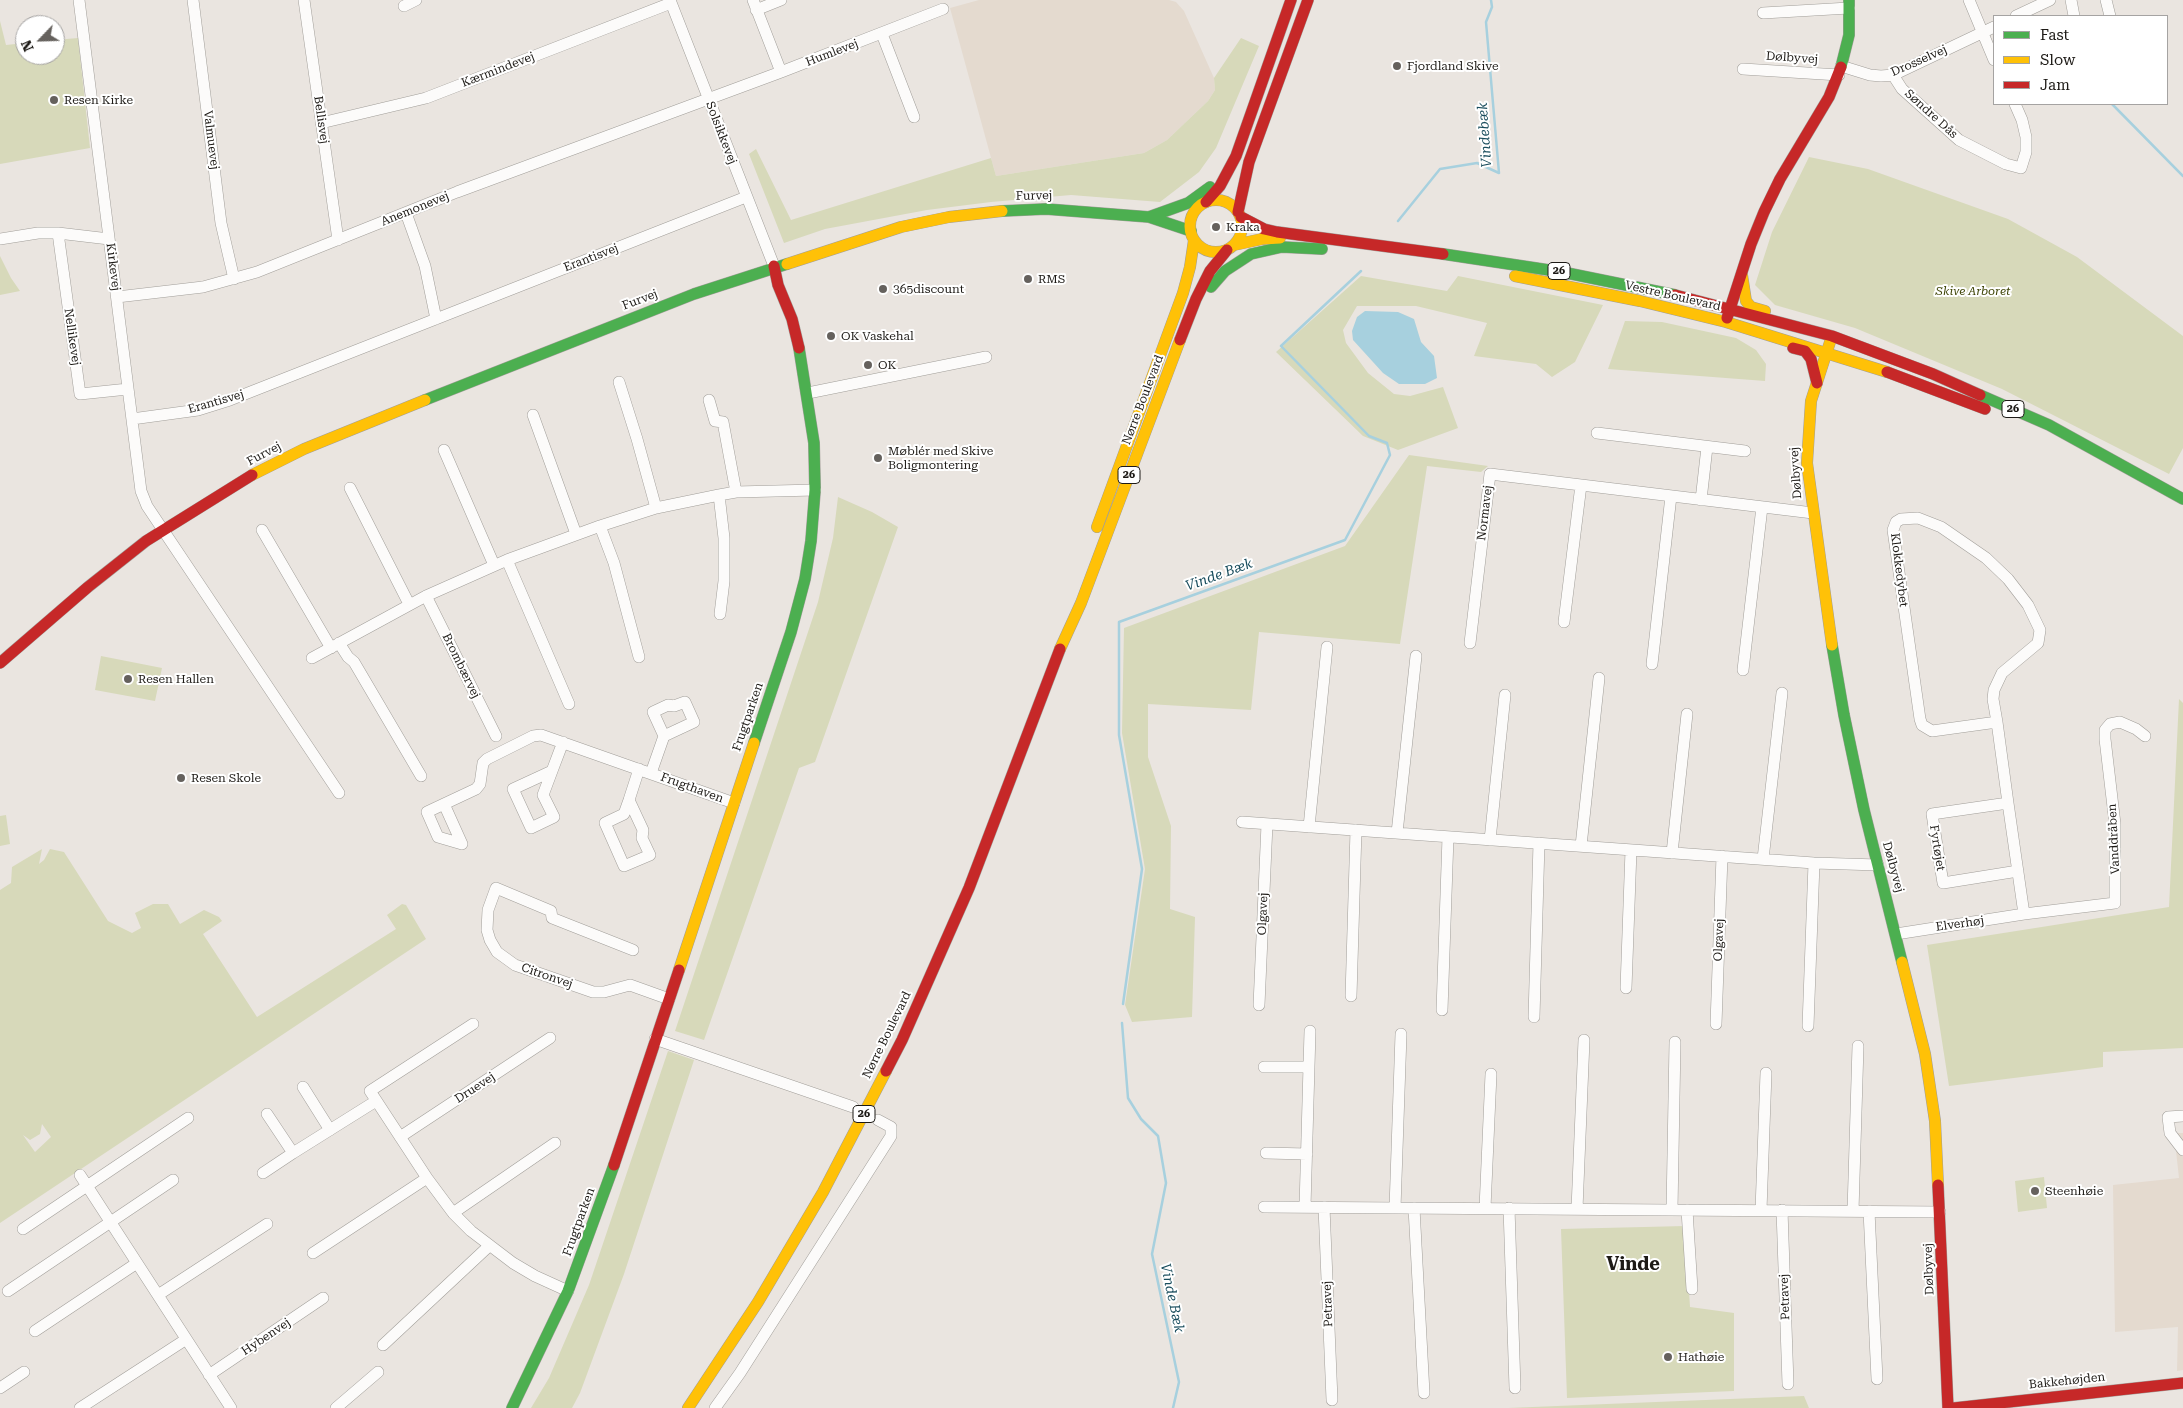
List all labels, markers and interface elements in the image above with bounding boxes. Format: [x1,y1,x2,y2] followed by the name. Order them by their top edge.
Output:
[15,15,65,65] north arrow
[1993,15,2168,105] legend
[2040,26,2069,44] text: Fast
[804,36,860,70] street label: Humlevej
[18,38,37,54] text: N
[1889,42,1949,80] street label: Drosselvej
[459,49,537,91] street label: Kærmindevej
[1765,49,1819,67] street label: Dølbyvej
[2040,51,2075,69] text: Slow
[1407,59,1499,73] place label: Fjordland Skive
[1391,60,1403,72] marker: Fjordland Skive
[2040,76,2070,94] text: Jam
[1902,86,1960,142] street label: Søndre Dås
[64,93,133,107] place label: Resen Kirke
[48,94,60,106] marker: Resen Kirke
[311,95,331,145] street label: Bellisvej
[702,100,740,166] street label: Solsikkevej
[1474,102,1496,168] water label: Vindebæk
[200,110,222,170] street label: Valmuevej
[1016,188,1052,204] street label: Furvej
[379,189,451,229] street label: Anemonevej
[1226,220,1260,234] place label: Kraka
[1210,221,1222,233] marker: Kraka
[562,241,620,275] street label: Erantisvej
[103,242,123,292] street label: Kirkevej
[1548,262,1570,280] road number: 26
[1038,272,1065,286] place label: RMS
[1022,273,1034,285] marker: RMS
[1624,278,1722,314] street label: Vestre Boulevard
[893,282,964,296] place label: 365discount
[877,283,889,295] marker: 365discount
[1936,284,2010,298] park label: Skive Arboret
[620,287,660,313] street label: Furvej
[61,307,83,367] street label: Nellikevej
[841,329,914,343] place label: OK Vaskehal
[825,330,837,342] marker: OK Vaskehal
[1119,353,1167,447] street label: Nørre Boulevard
[878,358,896,372] place label: OK
[862,359,874,371] marker: OK
[186,387,246,417] street label: Erantisvej
[2002,400,2024,418] road number: 26
[244,439,284,469] street label: Furvej
[888,444,993,472] place label: Møblér med Skive Boligmontering
[1787,446,1805,500] street label: Dølbyvej
[872,452,884,464] marker: Møblér med Skive Boligmontering
[1118,466,1140,484] road number: 26
[1474,484,1496,542] street label: Normavej
[1887,532,1911,608] street label: Klokkedybet
[1183,555,1255,595] water label: Vinde Bæk
[439,631,483,701] street label: Brombærvej
[138,672,214,686] place label: Resen Hallen
[122,673,134,685] marker: Resen Hallen
[730,681,766,753] street label: Frugtparken
[659,770,725,806] street label: Frugthaven
[191,771,261,785] place label: Resen Skole
[175,772,187,784] marker: Resen Skole
[2105,803,2123,875] street label: Vanddråben
[1926,824,1948,872] street label: Fyrtøjet
[1879,840,1907,894] street label: Dølbyvej
[1255,892,1271,936] street label: Olgavej
[1935,913,1985,935] street label: Elverhøj
[1711,918,1727,962] street label: Olgavej
[519,960,575,992] street label: Citronvej
[860,989,914,1081] street label: Nørre Boulevard
[452,1070,498,1106] street label: Druevej
[853,1106,875,1122] road number: 26
[2045,1184,2103,1198] place label: Steenhøie
[2029,1185,2041,1197] marker: Steenhøie
[560,1186,598,1258] street label: Frugtparken
[1921,1243,1937,1295] street label: Dølbyvej
[1606,1254,1660,1276] district label: Vinde
[1156,1262,1188,1334] water label: Vinde Bæk
[1777,1274,1793,1320] street label: Petravej
[1320,1281,1336,1327] street label: Petravej
[239,1315,293,1359] street label: Hybenvej
[1678,1350,1724,1364] place label: Hathøie
[1662,1351,1674,1363] marker: Hathøie
[2028,1370,2106,1392] street label: Bakkehøjden

